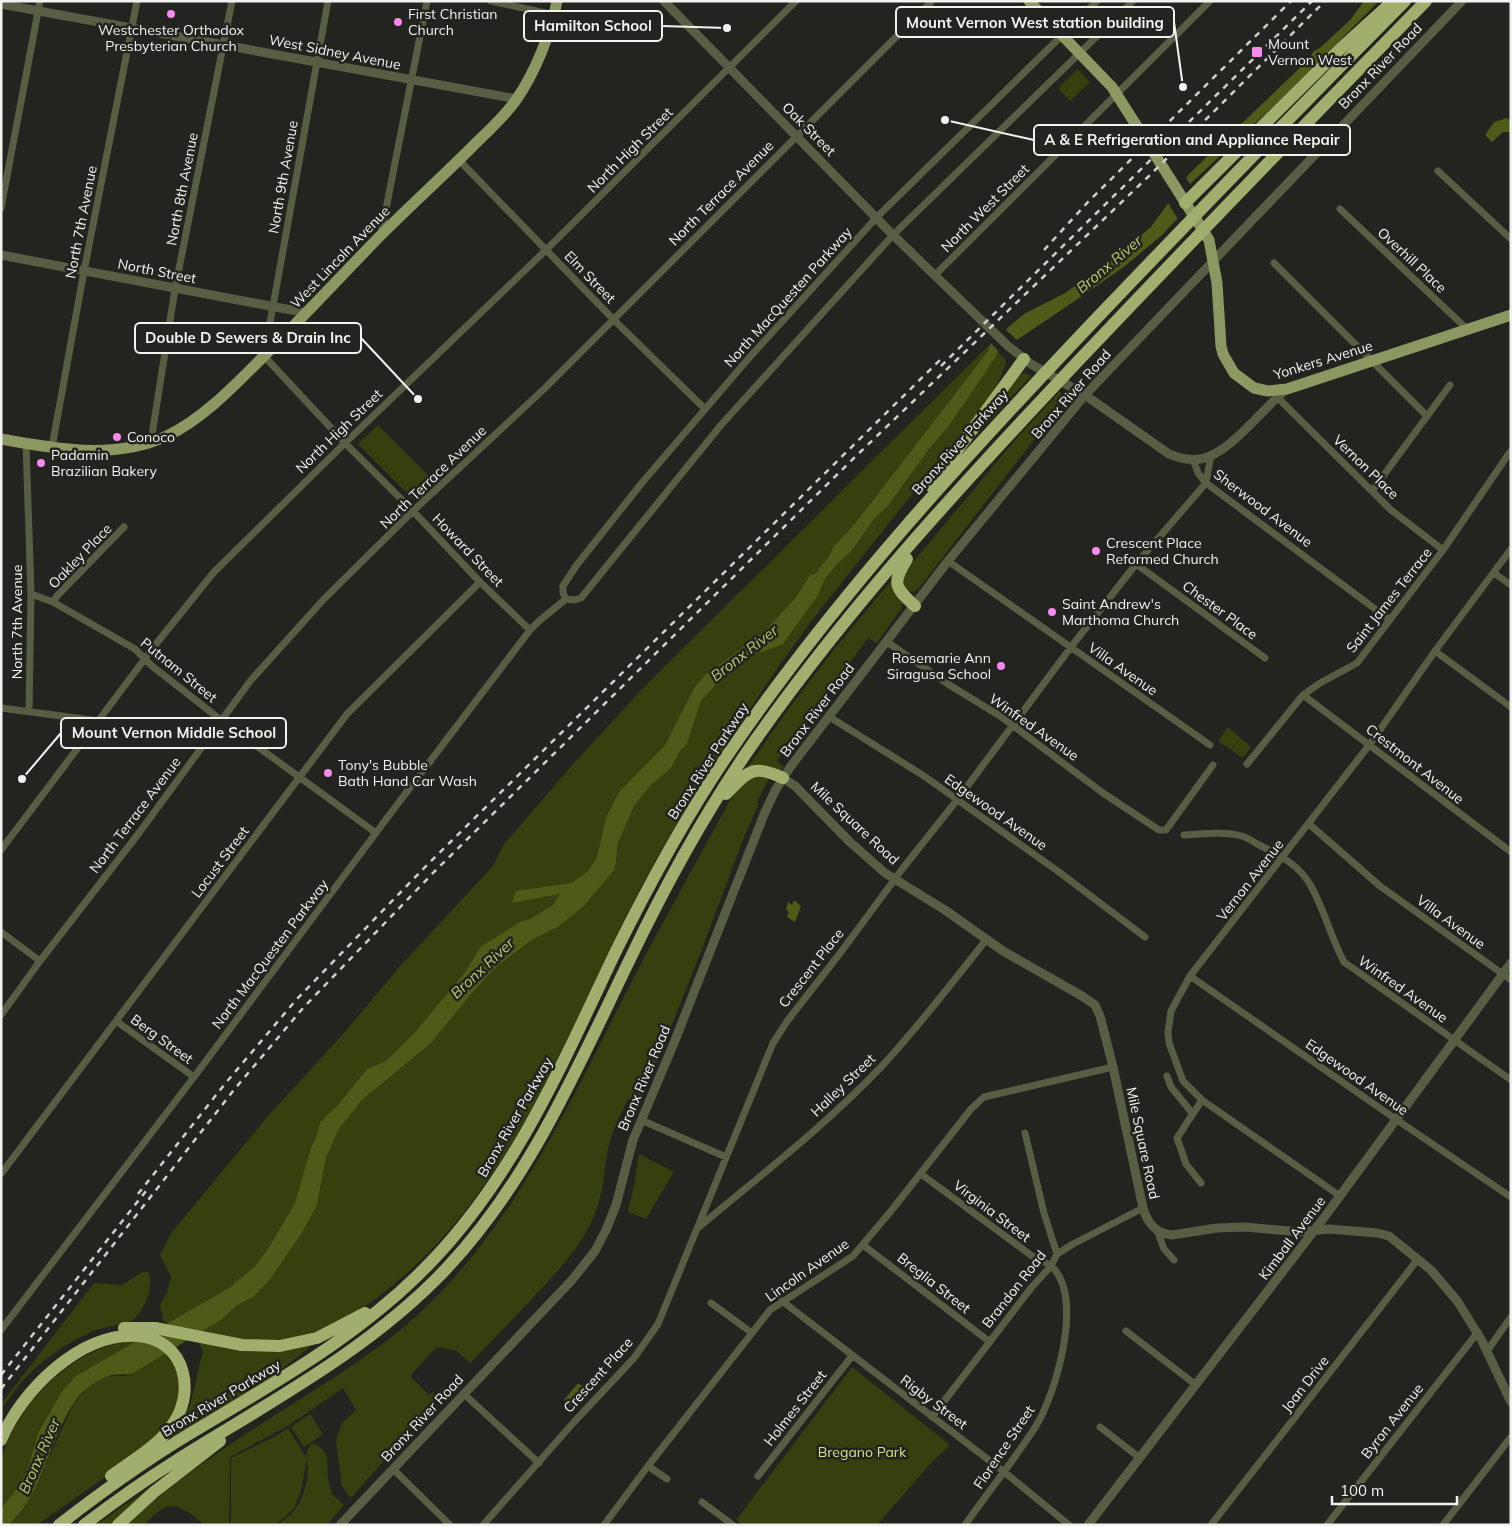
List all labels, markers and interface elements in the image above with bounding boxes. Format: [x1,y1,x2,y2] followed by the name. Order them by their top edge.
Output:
[408,5,498,39] place label: First Christian Church
[896,7,1174,37] callout: Mount Vernon West station building
[165,8,177,20] marker: Westchester Orthodox Presbyterian Church
[524,11,662,41] callout: Hamilton School
[906,13,1164,32] text: Mount Vernon West station building
[392,16,404,28] marker: First Christian Church
[534,16,652,35] text: Hamilton School
[1334,19,1426,113] street label: Bronx River Road
[98,21,244,55] place label: Westchester Orthodox Presbyterian Church
[268,30,402,74] street label: West Sidney Avenue
[1268,35,1352,69] place label: Mount Vernon West
[1250,45,1264,59] marker: Mount Vernon West
[778,98,840,160] street label: Oak Street
[583,103,677,197] street label: North High Street
[264,119,302,235] street label: North 9th Avenue
[1034,125,1350,155] callout: A & E Refrigeration and Appliance Repair
[1044,130,1340,149] text: A & E Refrigeration and Appliance Repair
[162,131,202,247] street label: North 8th Avenue
[665,137,777,249] street label: North Terrace Avenue
[937,160,1033,256] street label: North West Street
[61,164,101,280] street label: North 7th Avenue
[286,202,394,312] street label: West Lincoln Avenue
[720,223,856,371] street label: North MacQuesten Parkway
[1374,223,1450,297] street label: Overhill Place
[1072,231,1146,297] water label: Bronx River
[561,247,620,307] street label: Elm Street
[116,255,198,287] street label: North Street
[135,323,361,353] callout: Double D Sewers & Drain Inc
[145,328,351,347] text: Double D Sewers & Drain Inc
[1270,336,1375,384] street label: Yonkers Avenue
[1027,345,1115,443] street label: Bronx River Road
[292,385,386,477] street label: North High Street
[908,385,1012,498] street label: Bronx River Parkway
[376,422,490,532] street label: North Terrace Avenue
[127,428,175,446] place label: Conoco
[111,431,123,443] marker: Conoco
[1329,431,1403,503] street label: Vernon Place
[51,446,158,480] place label: Padamin Brazilian Bakery
[35,457,47,469] marker: Padamin Brazilian Bakery
[1210,465,1316,551] street label: Sherwood Avenue
[429,510,507,590] street label: Howard Street
[44,520,116,592] street label: Oakley Place
[1106,534,1219,568] place label: Crescent Place Reformed Church
[1342,544,1436,656] street label: Saint James Terrace
[1090,545,1102,557] marker: Crescent Place Reformed Church
[8,565,26,679] street label: North 7th Avenue
[1179,577,1261,643] street label: Chester Place
[1062,595,1179,629] place label: Saint Andrew's Marthoma Church
[1046,606,1058,618] marker: Saint Andrew's Marthoma Church
[707,620,782,685] water label: Bronx River
[137,634,221,706] street label: Putnam Street
[1085,639,1161,699] street label: Villa Avenue
[887,649,991,683] place label: Rosemarie Ann Siragusa School
[776,660,858,760] street label: Bronx River Road
[995,660,1007,672] marker: Rosemarie Ann Siragusa School
[986,689,1082,765] street label: Winfred Avenue
[664,699,753,823] street label: Bronx River Parkway
[61,718,286,748] callout: Mount Vernon Middle School
[1362,720,1468,808] street label: Crestmont Avenue
[72,723,276,742] text: Mount Vernon Middle School
[85,753,185,877] street label: North Terrace Avenue
[338,756,477,790] place label: Tony's Bubble Bath Hand Car Wash
[322,767,334,779] marker: Tony's Bubble Bath Hand Car Wash
[941,770,1051,854] street label: Edgewood Avenue
[807,777,903,869] street label: Mile Square Road
[187,823,253,901] street label: Locust Street
[1213,836,1287,924] street label: Vernon Avenue
[208,875,333,1032] street label: North MacQuesten Parkway
[1413,891,1489,953] street label: Villa Avenue
[774,925,848,1011] street label: Crescent Place
[446,933,518,1002] water label: Bronx River
[1355,951,1451,1027] street label: Winfred Avenue
[127,1010,197,1068] street label: Berg Street
[614,1023,674,1133] street label: Bronx River Road
[1302,1035,1412,1119] street label: Edgewood Avenue
[807,1050,879,1120] street label: Halley Street
[473,1053,557,1180] street label: Bronx River Parkway
[1122,1085,1164,1201] street label: Mile Square Road
[950,1176,1034,1246] street label: Virginia Street
[1255,1192,1329,1284] street label: Kimball Avenue
[762,1235,852,1305] street label: Lincoln Avenue
[978,1247,1050,1331] street label: Brandon Road
[894,1249,974,1317] street label: Breglia Street
[559,1333,637,1417] street label: Crescent Place
[1277,1352,1333,1416] street label: Joan Drive
[158,1355,284,1441] street label: Bronx River Parkway
[760,1366,830,1450] street label: Holmes Street
[377,1371,467,1465] street label: Bronx River Road
[897,1371,971,1433] street label: Rigby Street
[1357,1380,1427,1462] street label: Byron Avenue
[969,1402,1039,1492] street label: Florence Street
[14,1415,64,1497] water label: Bronx River
[818,1443,907,1461] park label: Bregano Park
[1332,1474,1457,1506] scale bar
[1340,1481,1384,1500] text: 100 m

